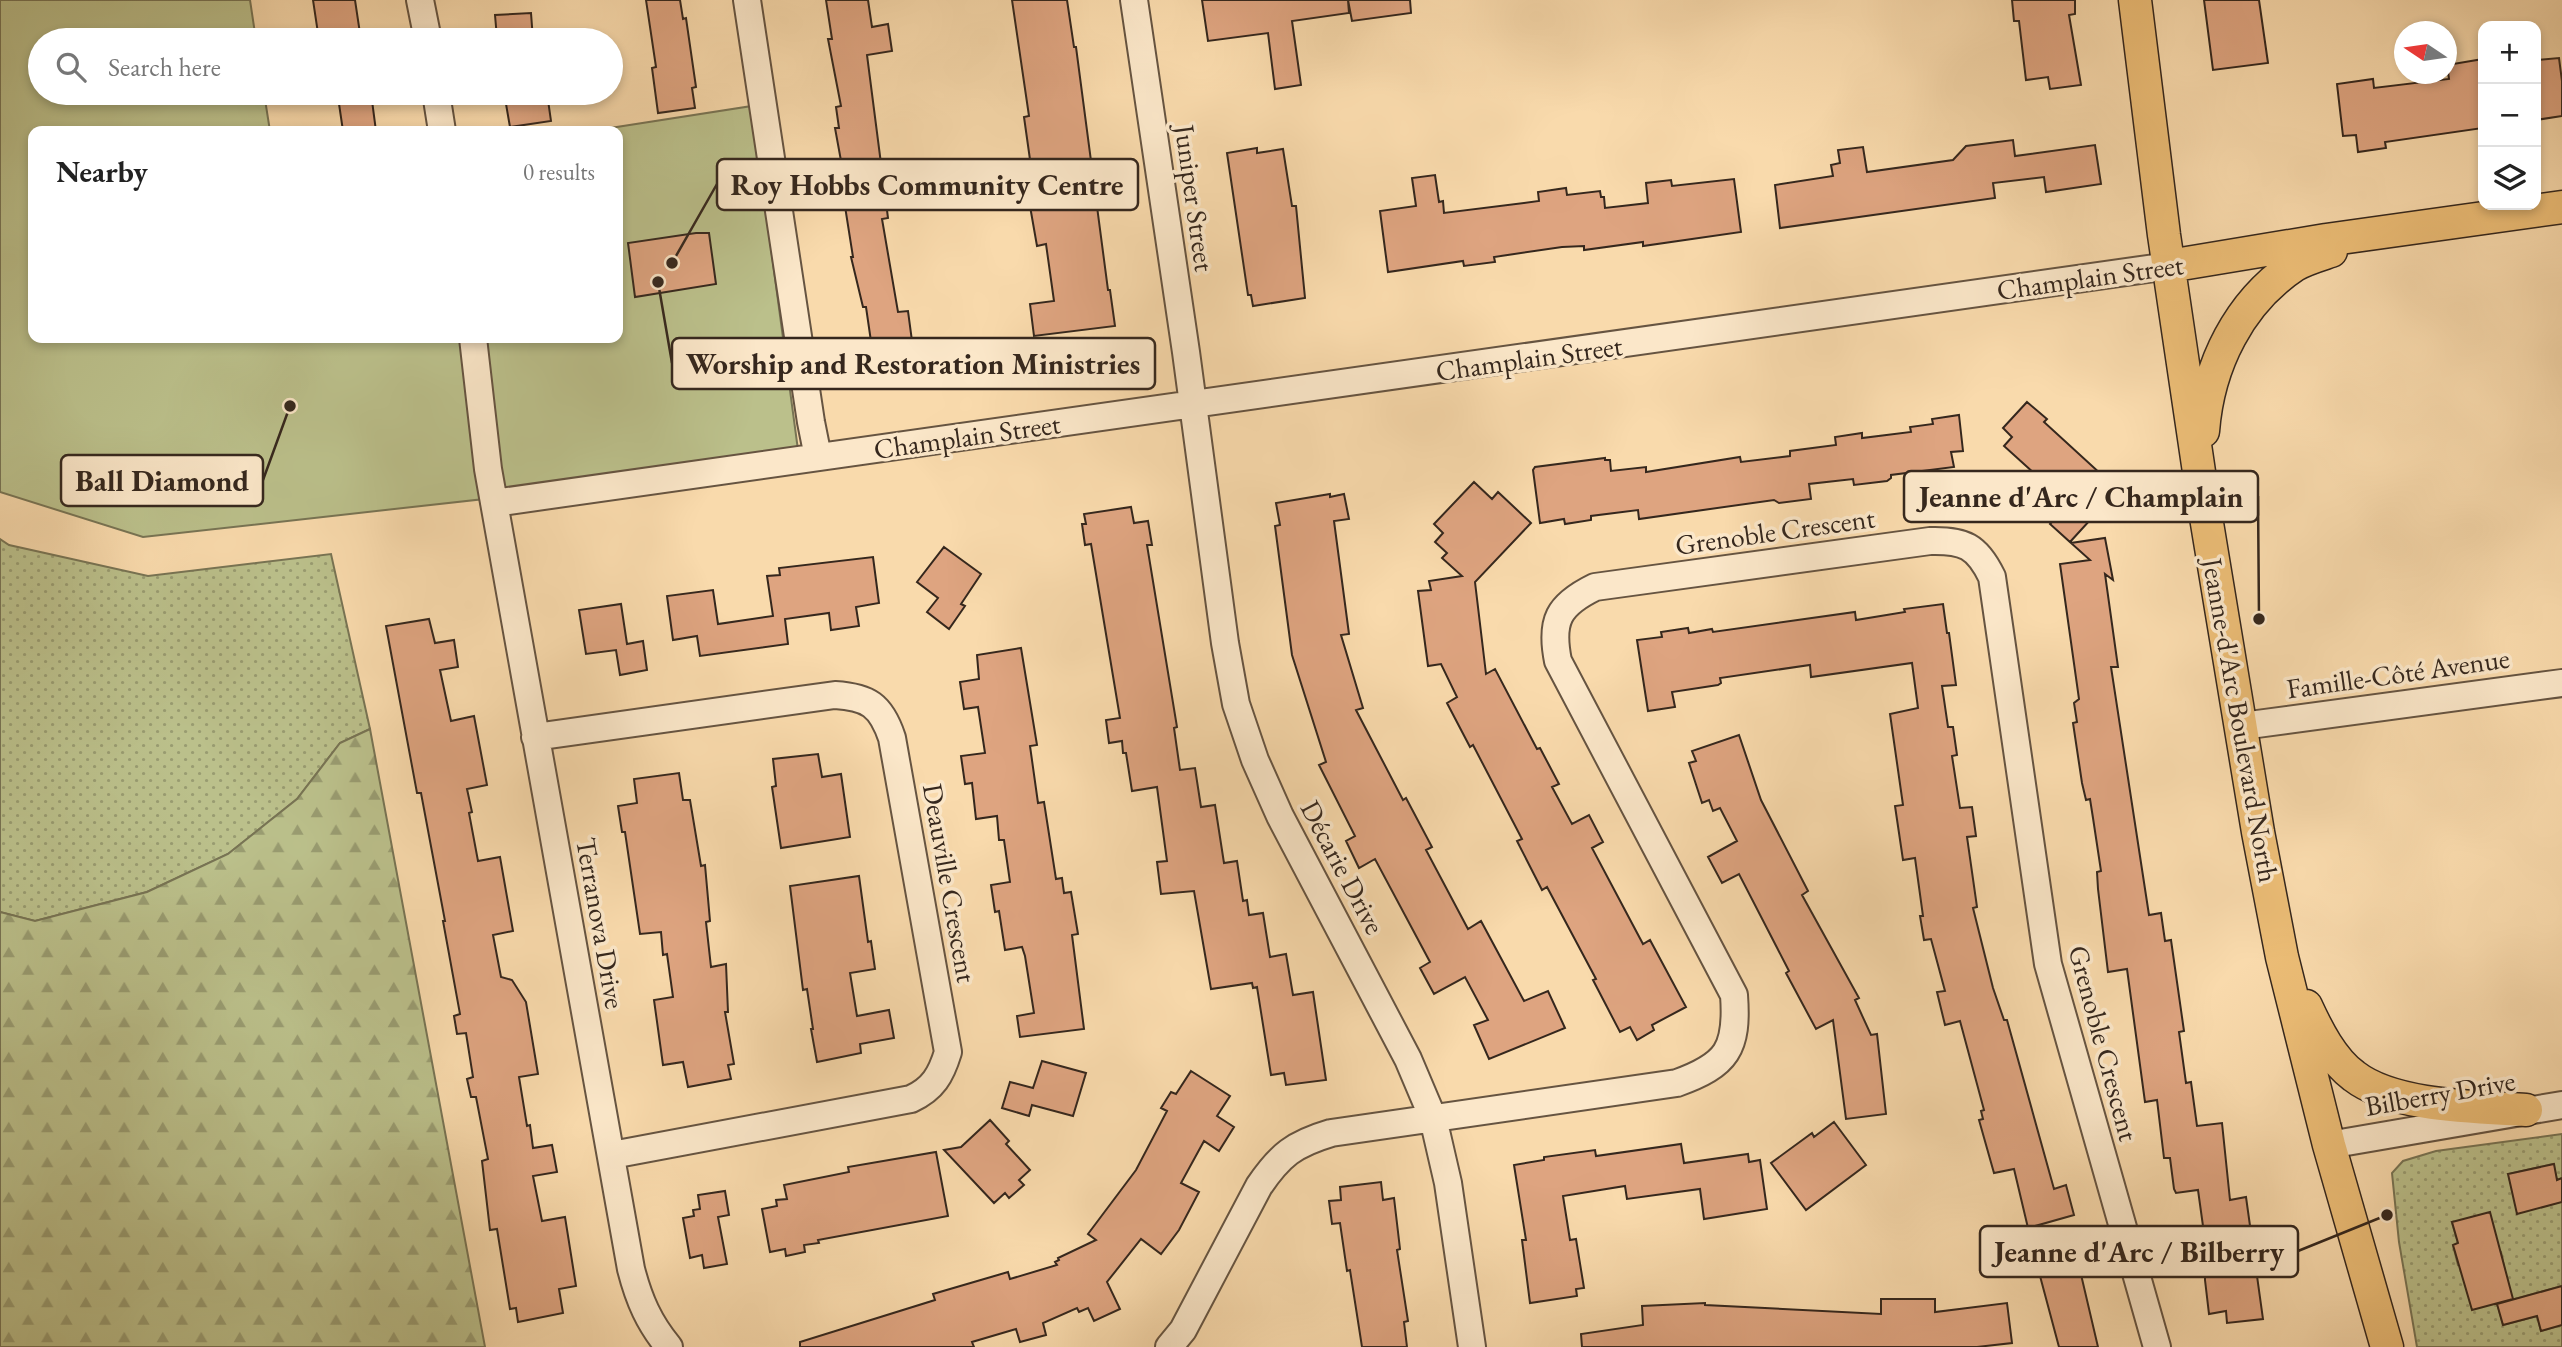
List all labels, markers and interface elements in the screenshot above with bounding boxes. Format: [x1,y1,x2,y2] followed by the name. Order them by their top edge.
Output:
[2394,21,2457,84] north arrow
[2478,21,2541,210] map controls
[2478,21,2541,84] button: +
[28,28,623,105] search box
[52,48,90,86] icon: search
[108,50,221,84] text: Search here
[2478,84,2541,147] button: −
[1167,120,1223,274] street label: Juniper Street
[2478,147,2541,210] button: layers
[56,152,148,191] text: Nearby
[523,157,595,187] text: 0 results
[717,159,1138,210] callout: Roy Hobbs Community Centre
[730,165,1124,204] text: Roy Hobbs Community Centre
[1994,246,2186,308] street label: Champlain Street
[1433,327,1625,389] street label: Champlain Street
[672,338,1155,389] callout: Worship and Restoration Ministries
[686,344,1140,383] text: Worship and Restoration Ministries
[871,405,1063,467] street label: Champlain Street
[61,455,263,506] callout: Ball Diamond
[75,461,249,500] text: Ball Diamond
[1904,471,2258,522] callout: Jeanne d'Arc / Champlain
[1915,477,2244,516] text: Jeanne d'Arc / Champlain
[1673,499,1877,563] street label: Grenoble Crescent
[2194,553,2287,885] street label: Jeanne-d'Arc Boulevard North
[2284,640,2512,706] street label: Famille-Côté Avenue
[915,781,985,986] street label: Deauville Crescent
[1293,794,1393,940] street label: Décarie Drive
[568,835,634,1012] street label: Terranova Drive
[2061,941,2147,1145] street label: Grenoble Crescent
[2362,1062,2518,1124] street label: Bilberry Drive
[1980,1226,2298,1277] callout: Jeanne d'Arc / Bilberry
[1991,1232,2285,1271] text: Jeanne d'Arc / Bilberry

